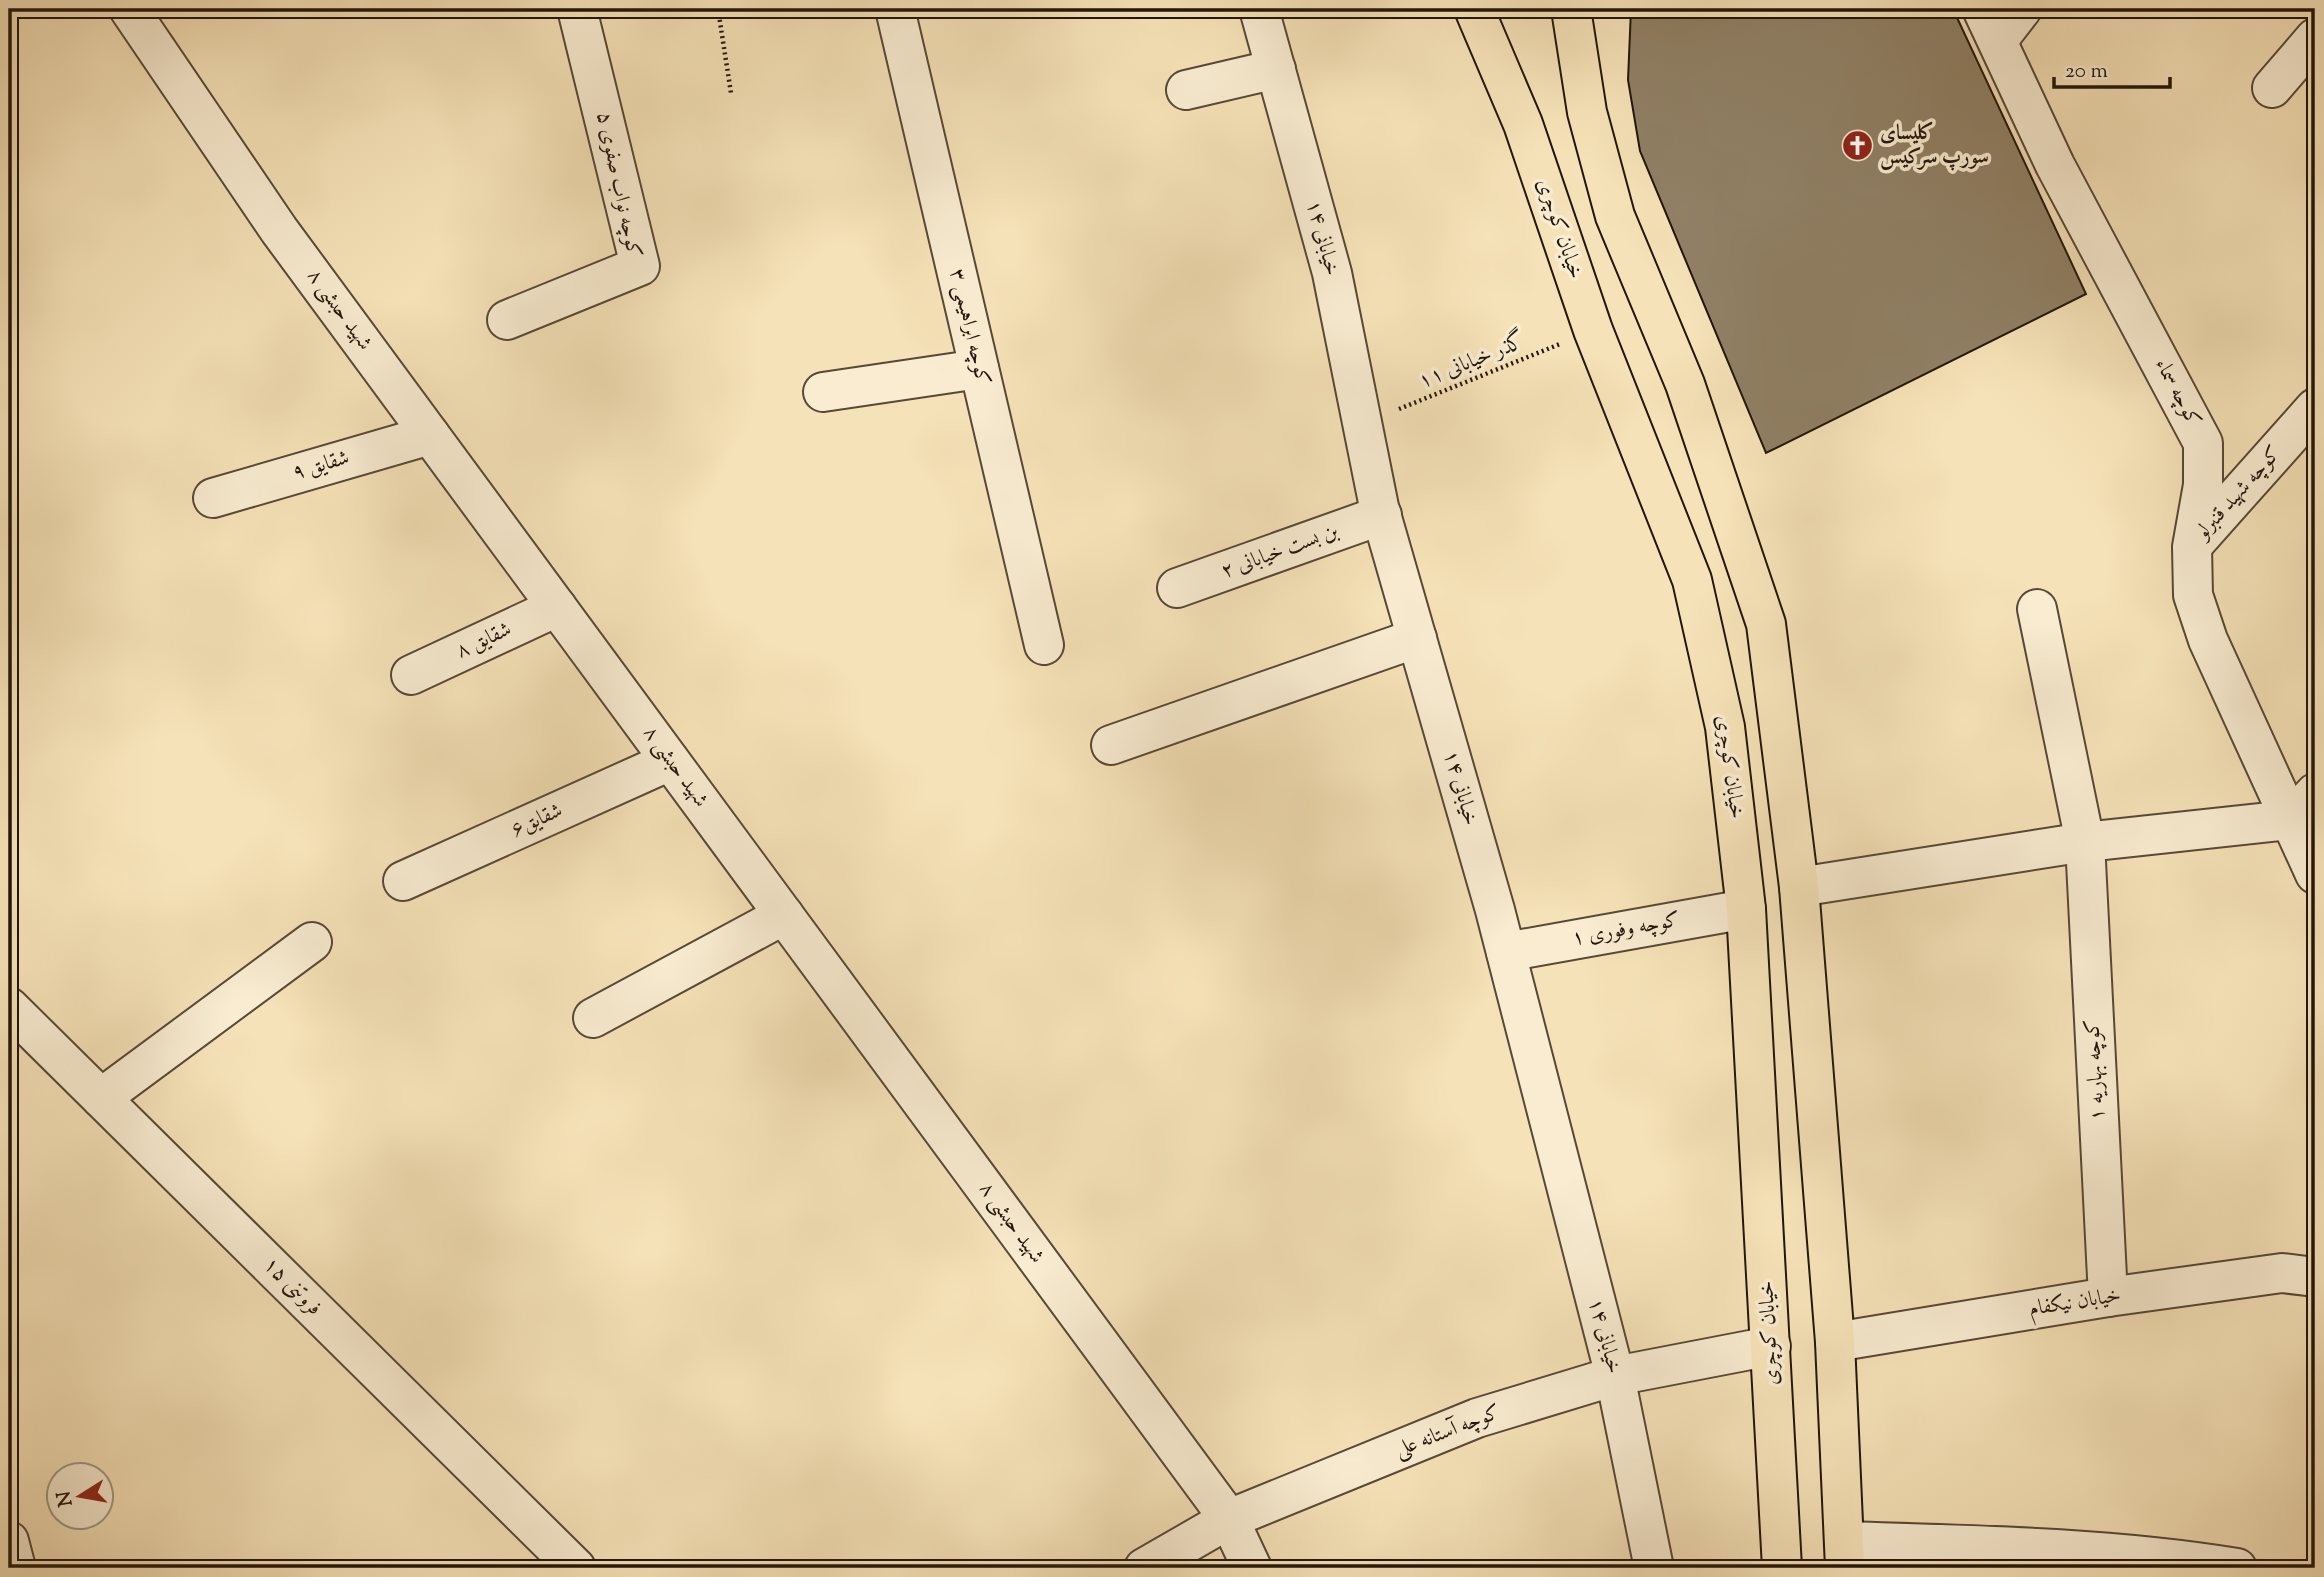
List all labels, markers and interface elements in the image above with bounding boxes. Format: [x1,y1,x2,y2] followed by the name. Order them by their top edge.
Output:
[2054,46,2170,90] scale bar
[2065,57,2108,87] text: 20 m
[588,109,648,261] street label: کوچه نواب صفوی ۵
[1880,119,1989,173] place label: کلیسای سورپ سرکیس
[1840,129,1874,163] church icon: کلیسای سورپ سرکیس
[1528,175,1590,283] street label: خیابان کوچری
[1298,197,1346,279] street label: خیابانی ۱۴
[299,263,379,357] street label: شهید حبشی ۸
[941,266,997,388] street label: کوچه ابراهیمی ۳
[1414,325,1530,397] street label: گذر خیابانی ۱۱
[2146,353,2208,433] street label: کوچه سماء
[2188,440,2289,548] street label: کوچه شهید قنبرلو
[289,444,353,488] street label: شقایق ۹
[1217,517,1343,587] street label: بن بست خیابانی ۲
[451,615,517,667] street label: شقایق ۸
[1707,713,1751,821] street label: خیابان کوچری
[635,720,715,814] street label: شهید حبشی ۸
[1435,747,1485,829] street label: خیابانی ۱۴
[506,796,568,846] street label: شقایق۶
[1570,906,1682,954] street label: کوچه وفوری ۱
[2078,1018,2114,1122] street label: کوچه بهاریه ۱
[971,1176,1051,1270] street label: شهید حبشی ۸
[256,1251,328,1323] street label: فروتنی ۱۵
[1752,1280,1788,1386] street label: خیابان کوچری
[2027,1281,2123,1326] street label: خیابان نیکفام
[1580,1295,1628,1377] street label: خیابانی ۱۴
[1391,1398,1505,1466] street label: کوچه آستانه علی
[46,1462,116,1532] north arrow
[51,1489,80,1509] text: N

